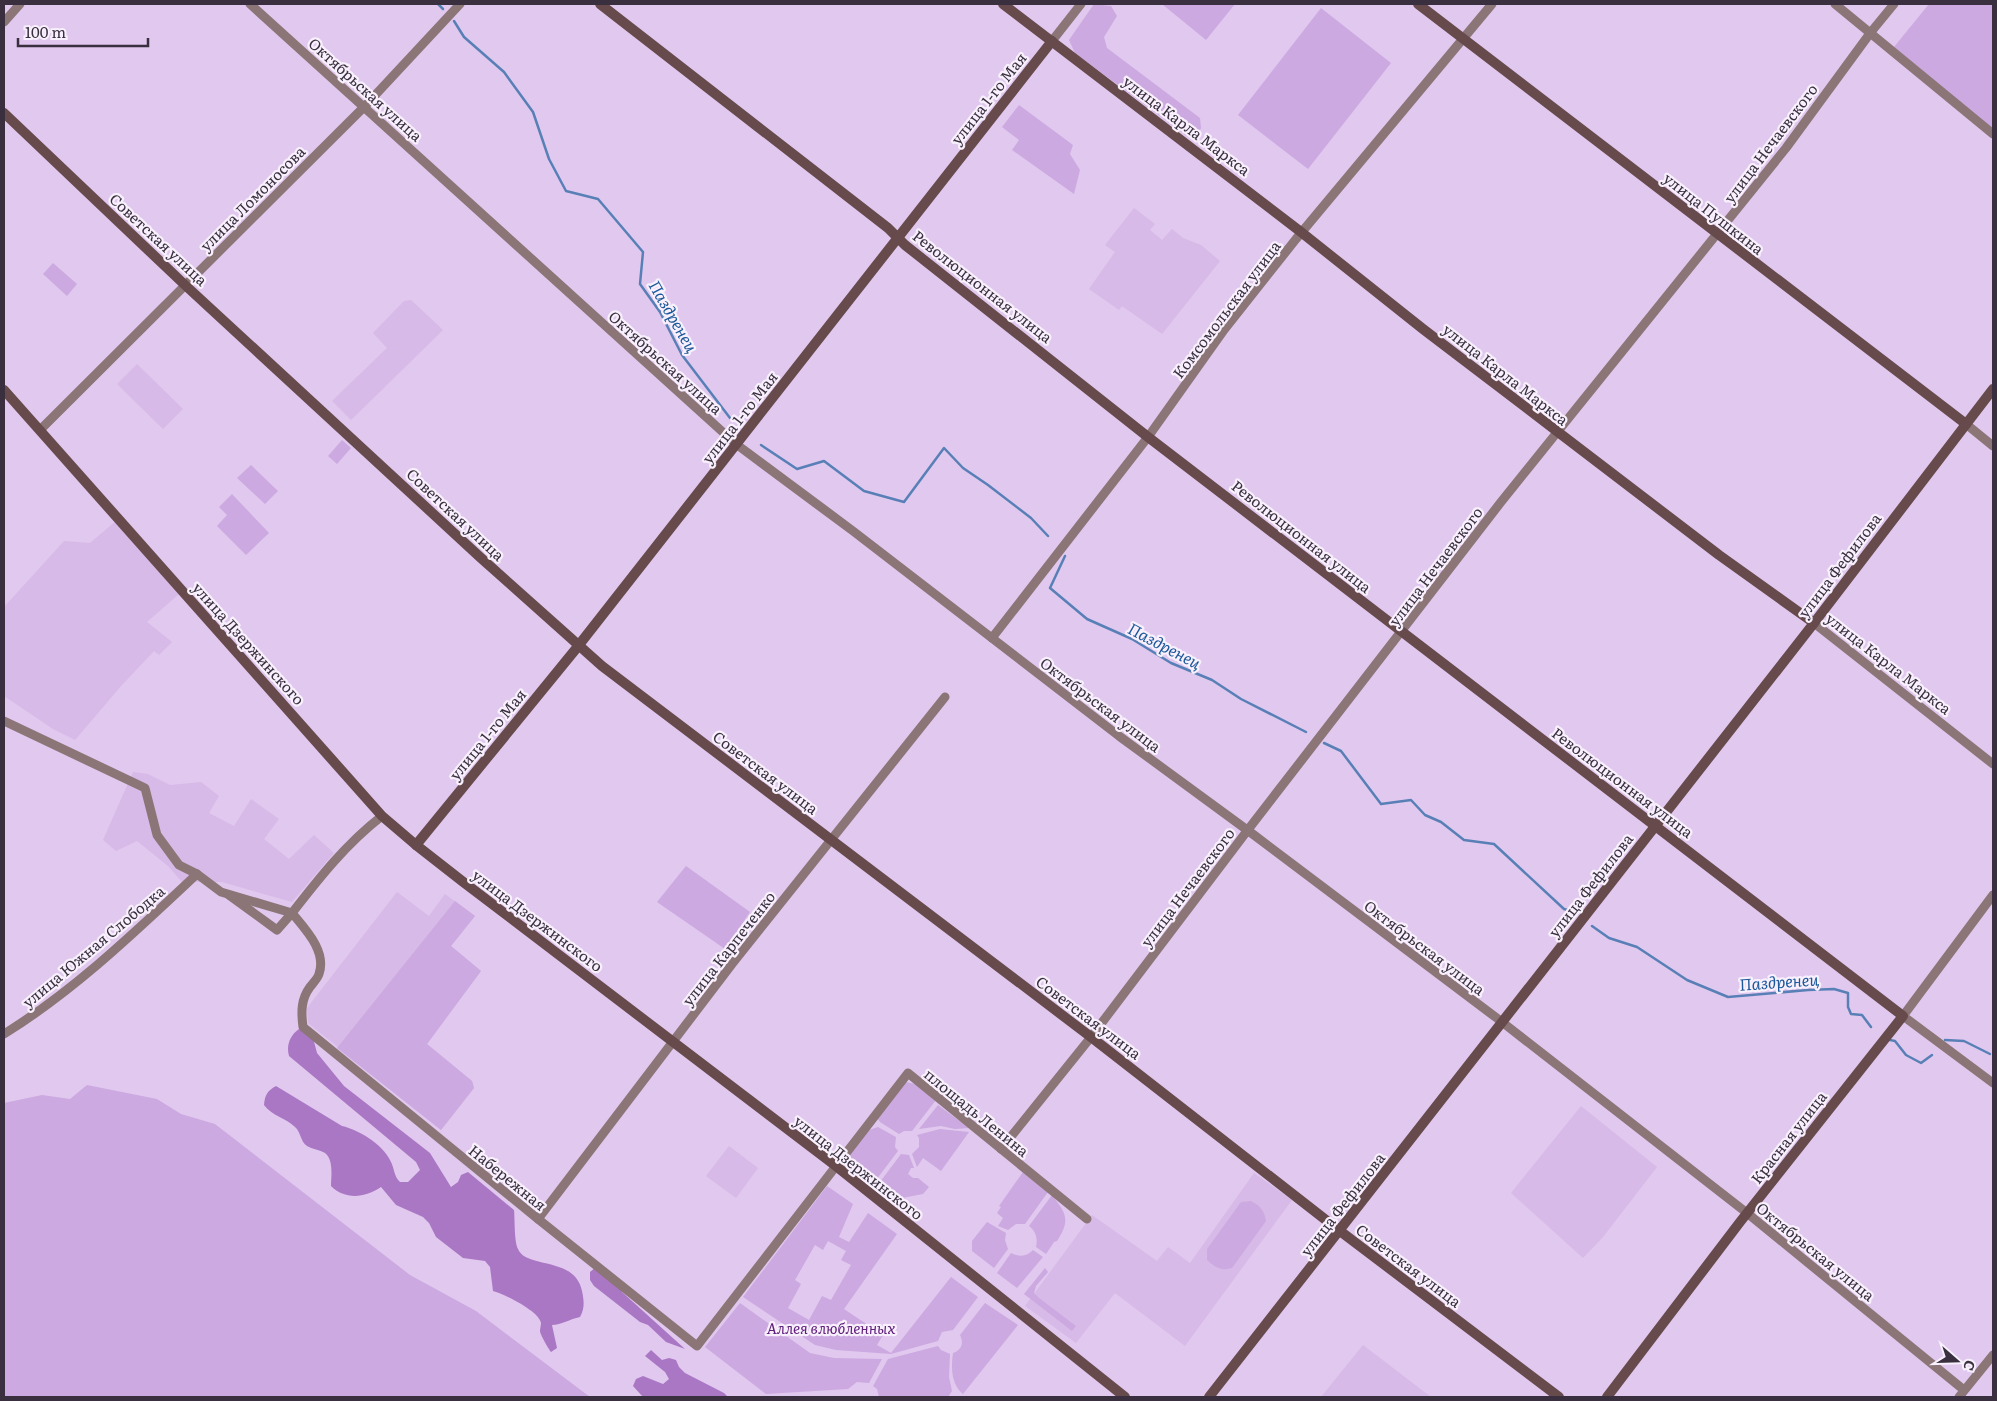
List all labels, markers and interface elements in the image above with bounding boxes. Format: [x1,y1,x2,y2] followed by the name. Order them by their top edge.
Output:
[18,15,148,47] scale bar
[25,20,66,43] text: 100 m
[304,32,429,147] street label: Октябрьская улица
[945,47,1031,149] street label: улица 1-го Мая
[1119,69,1256,181] street label: улица Карла Маркса
[1717,78,1823,208] street label: улица Нечаевского
[194,139,311,256] street label: улица Ломоносова
[1659,166,1770,260] street label: улица Пушкина
[105,187,214,291] street label: Советская улица
[908,224,1059,349] street label: Революционная улица
[1166,234,1286,383] street label: Комсомольская улица
[644,276,704,357] water label: Паздренец
[604,305,729,420] street label: Октябрьская улица
[1438,318,1574,431] street label: улица Карла Маркса
[696,366,782,468] street label: улица 1-го Мая
[402,462,511,566] street label: Советская улица
[1227,474,1378,599] street label: Революционная улица
[1382,501,1488,631] street label: улица Нечаевского
[1792,507,1887,622] street label: улица Фефилова
[187,576,311,710] street label: улица Дзержинского
[1821,607,1957,720] street label: улица Карла Маркса
[1124,616,1206,674] water label: Паздренец
[1036,651,1167,758] street label: Октябрьская улица
[443,683,531,785] street label: улица 1-го Мая
[1547,721,1699,843] street label: Революционная улица
[709,725,824,820] street label: Советская улица
[1134,822,1240,952] street label: улица Нечаевского
[1542,827,1639,942] street label: улица Фефилова
[468,863,608,977] street label: улица Дзержинского
[17,879,170,1013] street label: улица Южная Слободка
[676,886,780,1010] street label: улица Карпеченко
[1360,894,1491,1001] street label: Октябрьская улица
[1738,966,1820,996] water label: Паздренец
[1032,970,1147,1065] street label: Советская улица
[920,1062,1035,1162] street label: площадь Ленина
[1744,1085,1832,1188] street label: Красная улица
[789,1109,929,1225] street label: улица Дзержинского
[464,1138,552,1216] street label: Набережная
[1294,1146,1391,1261] street label: улица Фефилова
[1752,1196,1881,1307] street label: Октябрьская улица
[1352,1218,1467,1313] street label: Советская улица
[766,1316,896,1339] park label: Аллея влюбленных
[1932,1336,1982,1386] north arrow
[1959,1358,1981,1374] text: С

